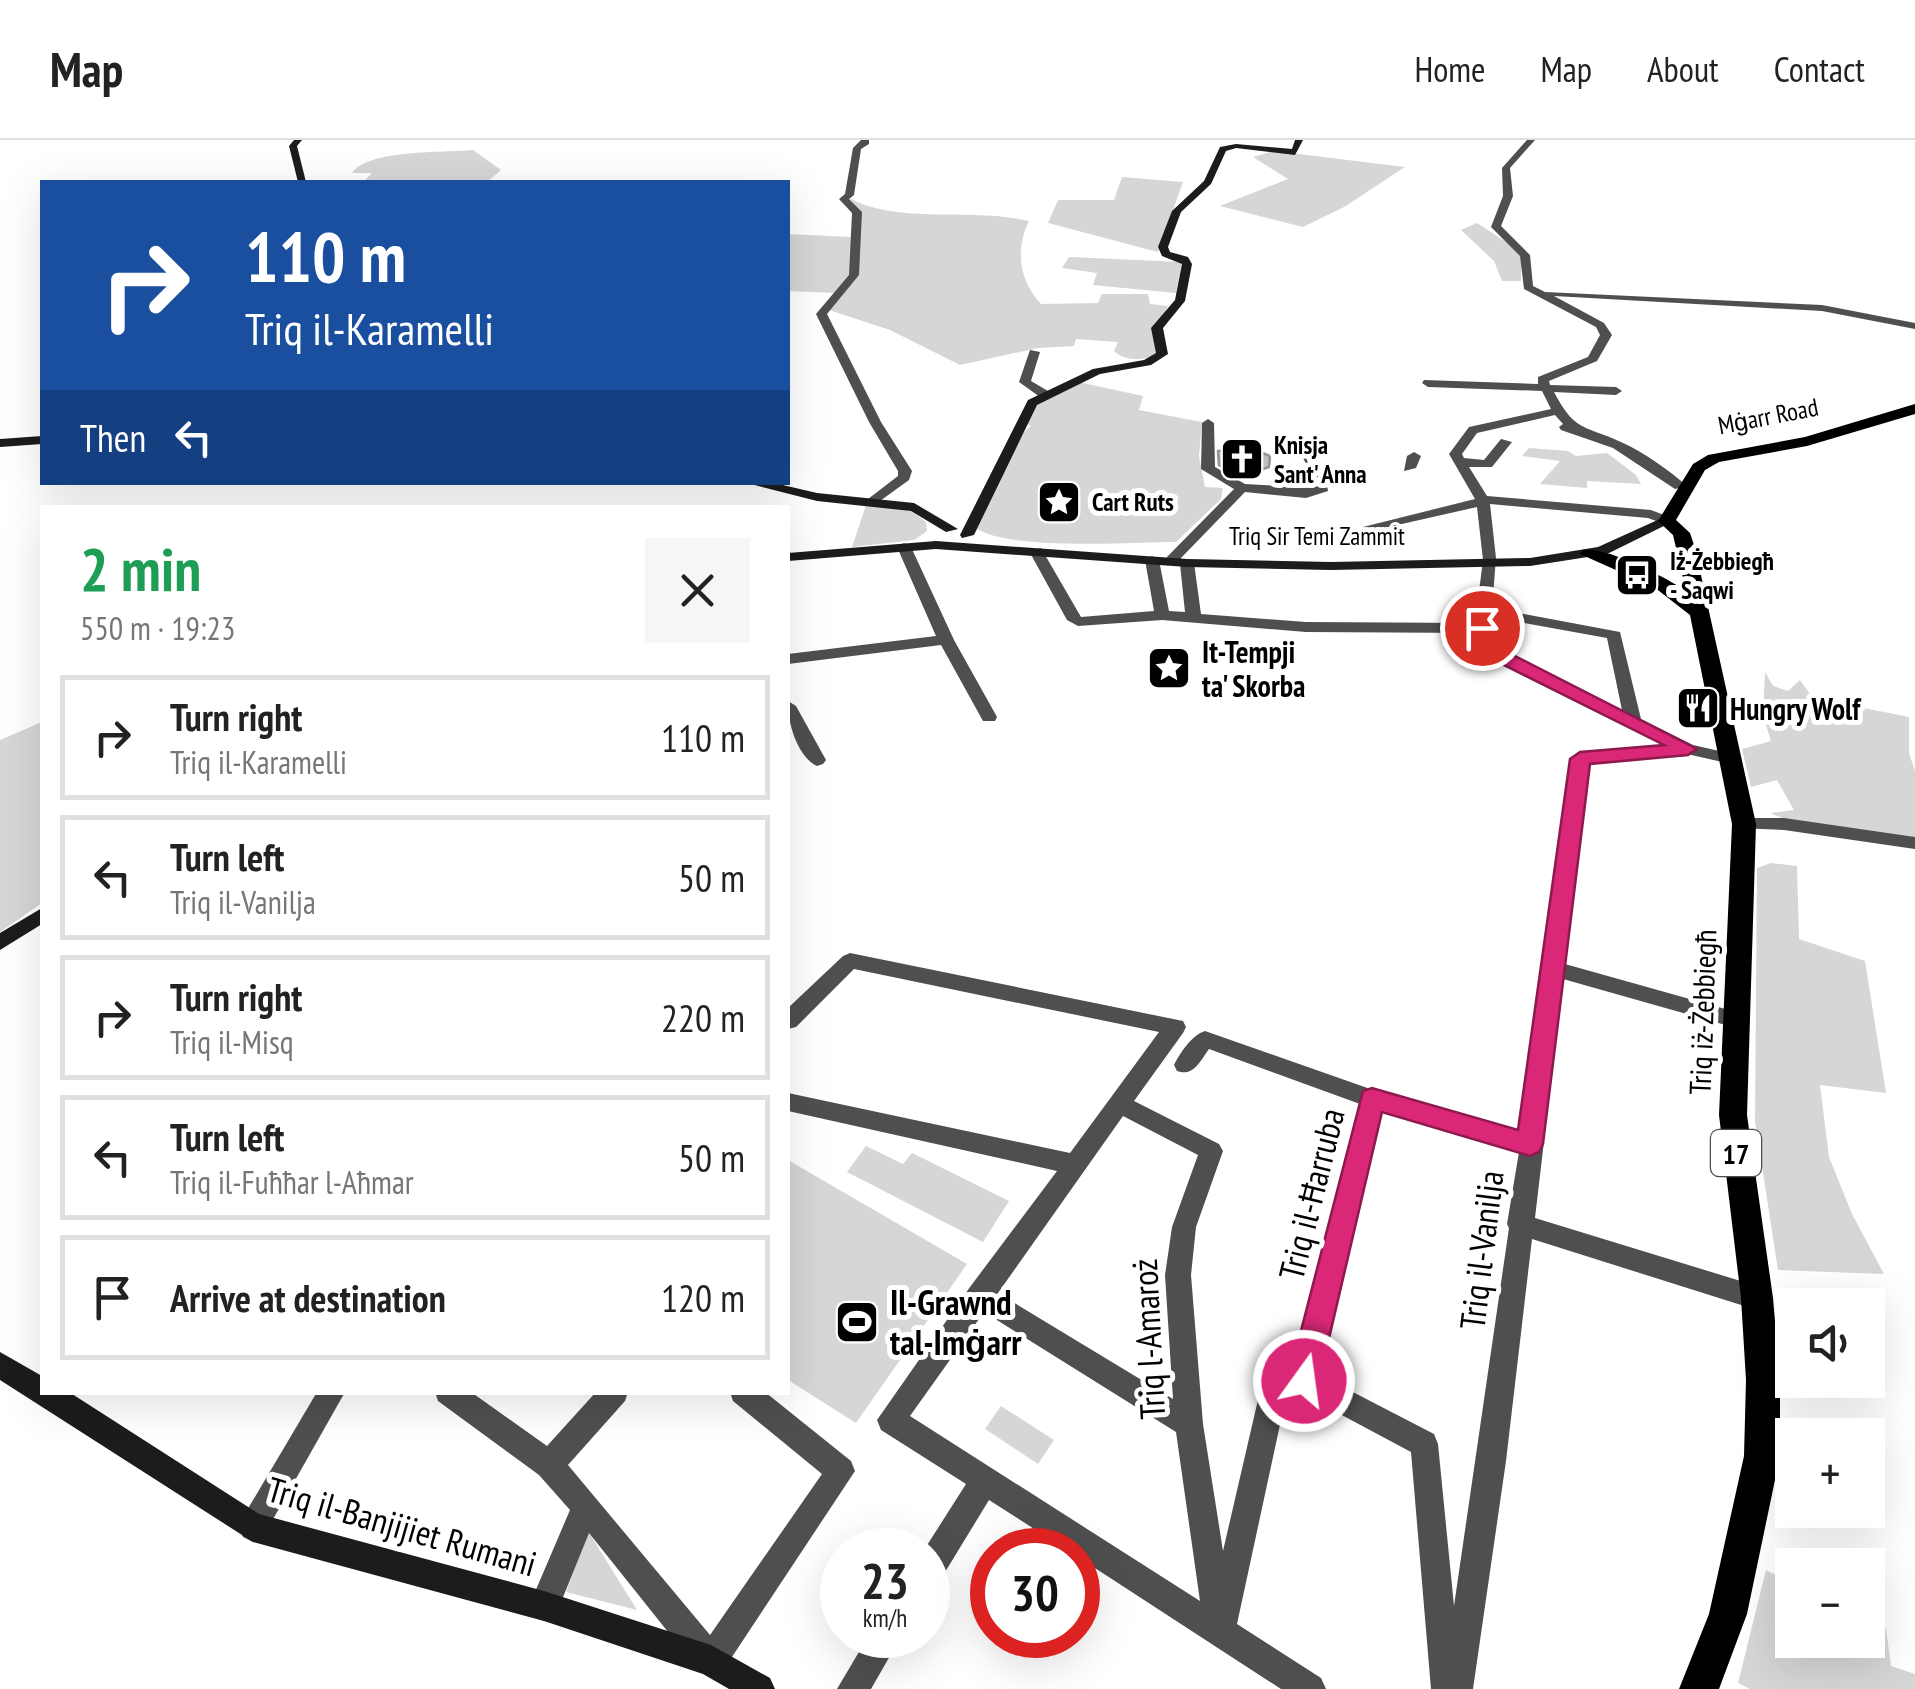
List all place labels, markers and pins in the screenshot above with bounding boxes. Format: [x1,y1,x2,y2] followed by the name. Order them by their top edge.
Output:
[1274,429,1367,490] place label: Knisja Sant' Anna
[1219,436,1265,482] church icon: Knisja Sant' Anna
[1036,479,1082,525] place icon: Cart Ruts
[1092,486,1174,518] place label: Cart Ruts
[1670,545,1774,606] place label: Iż-Żebbiegħ - Saqwi
[1614,552,1660,598] bus stop icon: Iż-Żebbiegħ - Saqwi
[1440,586,1525,671] pin
[1202,632,1305,705] place label: It-Tempji ta' Skorba
[1146,645,1192,691] place icon: It-Tempji ta' Skorba
[1675,685,1721,731] restaurant icon: Hungry Wolf
[1730,689,1862,728] place label: Hungry Wolf
[890,1279,1022,1365] place label: Il-Grawnd tal-Imġarr
[834,1299,880,1345] sports icon: Il-Grawnd tal-Imġarr

